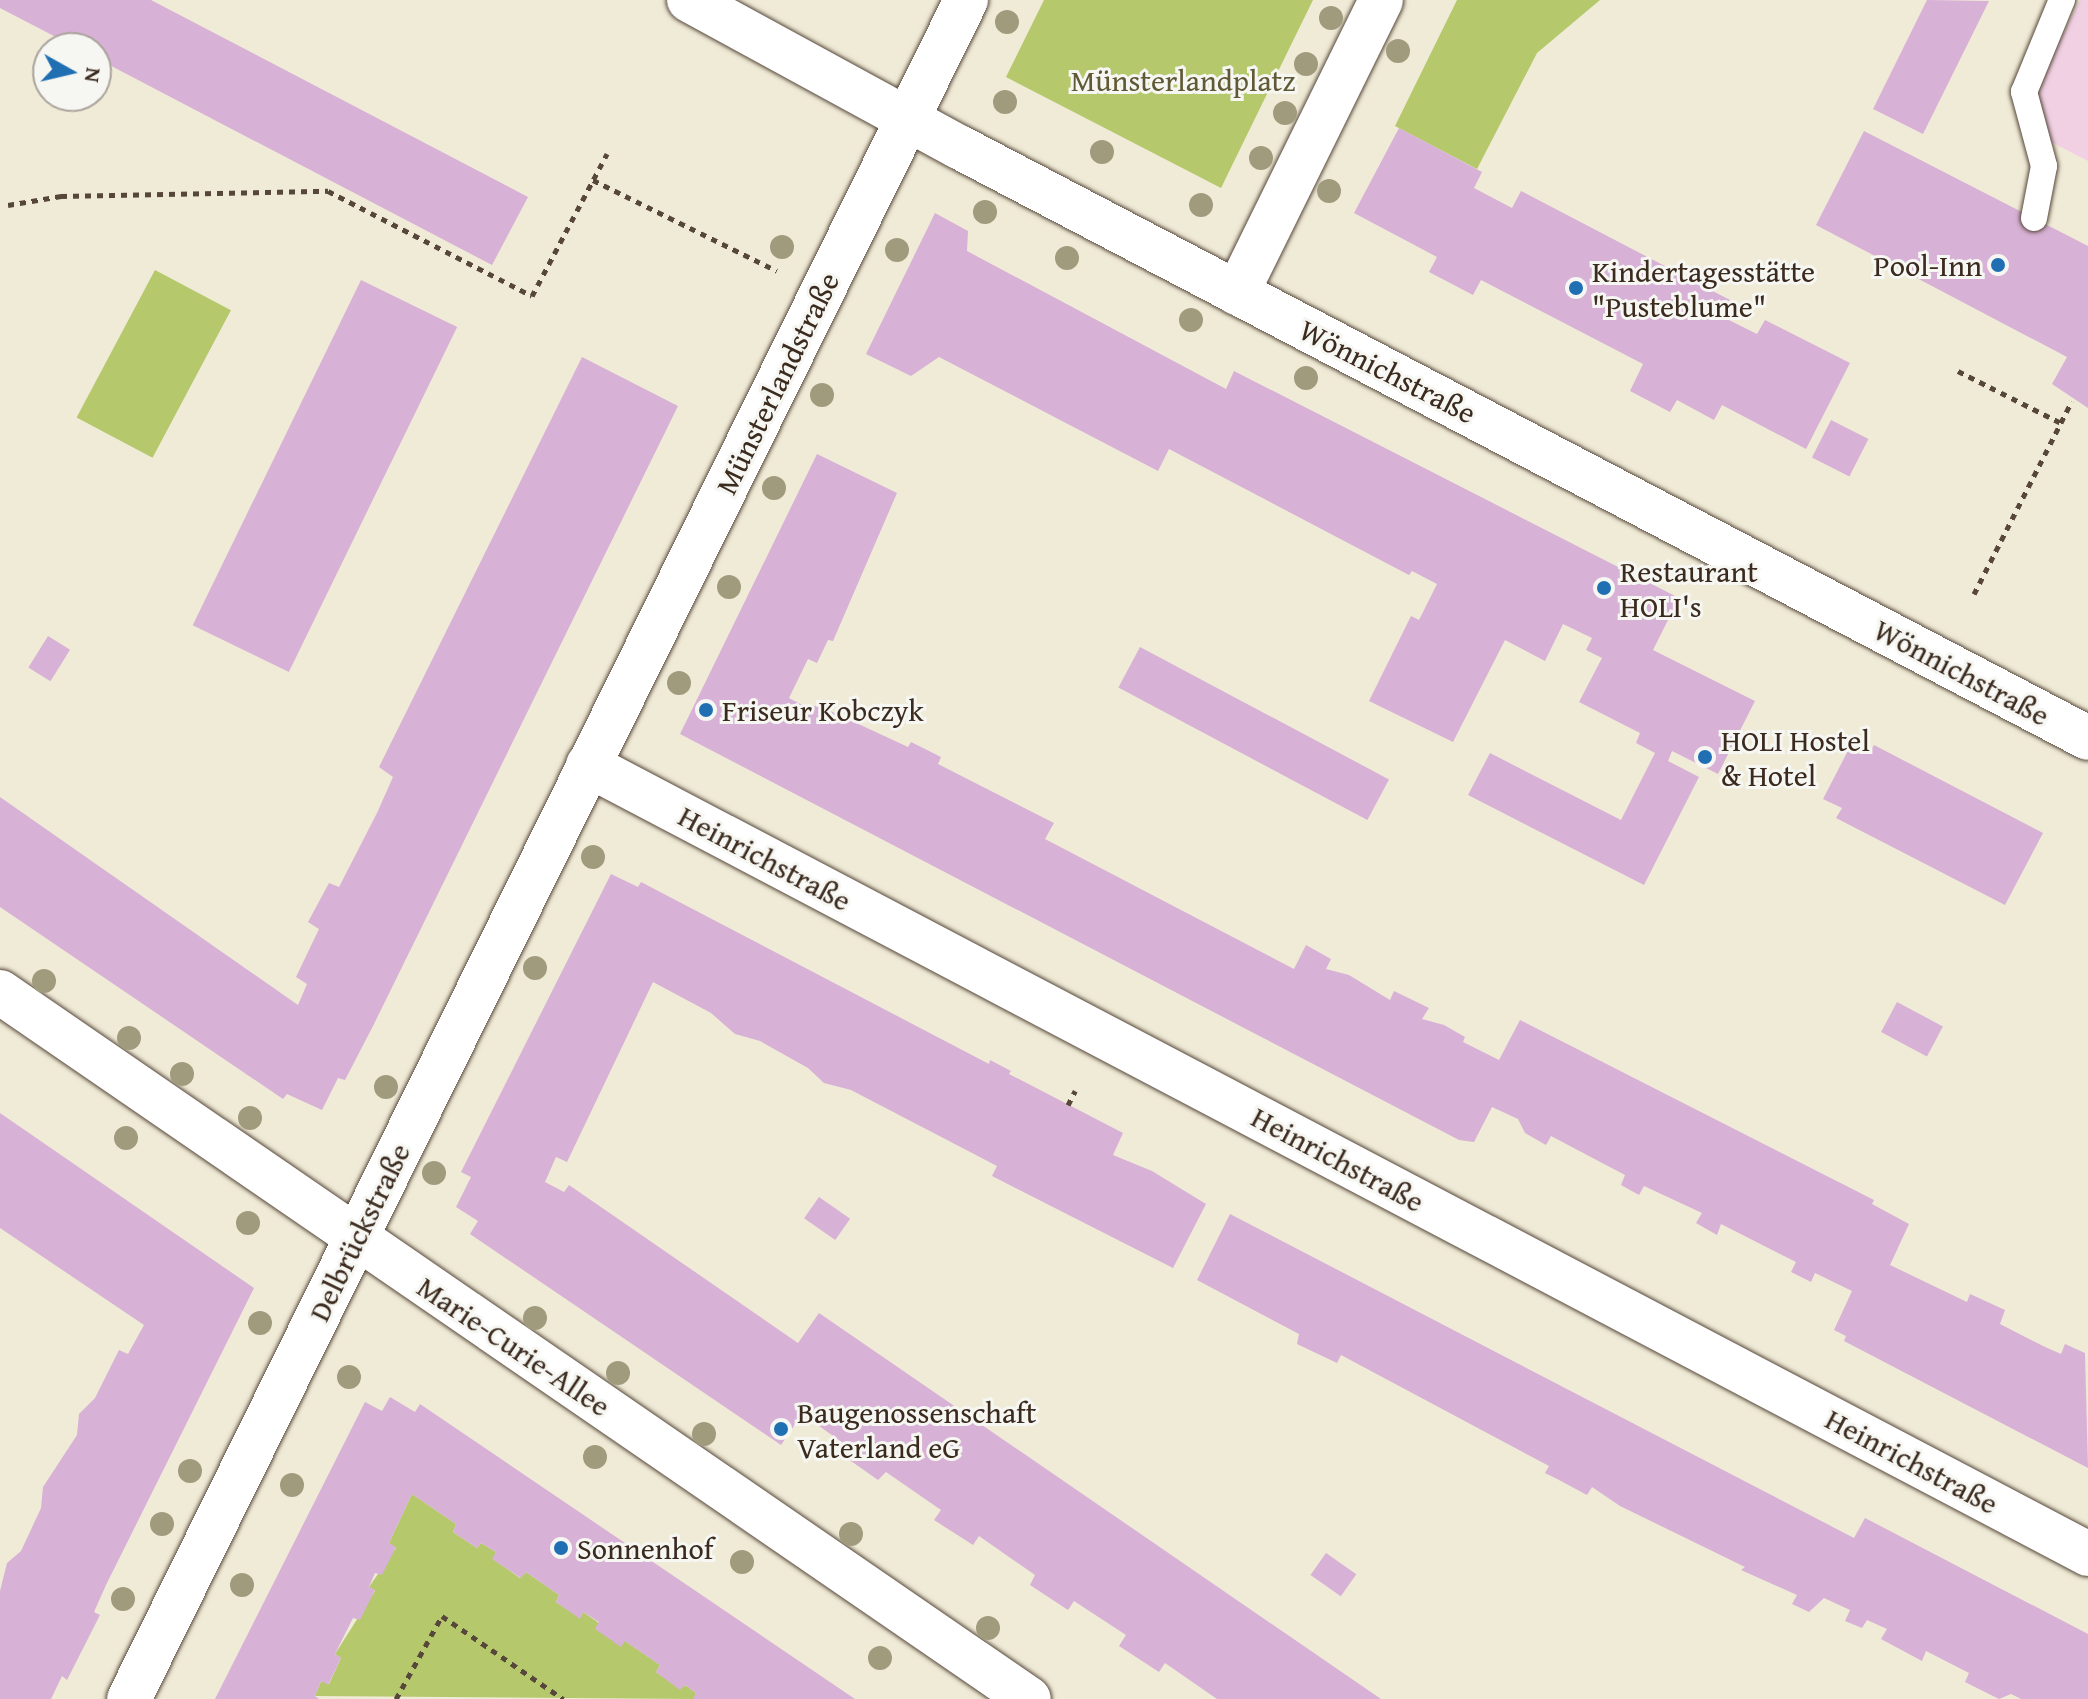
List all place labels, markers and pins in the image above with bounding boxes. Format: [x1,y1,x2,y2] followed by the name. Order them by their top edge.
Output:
[1874,247,1982,283] place label: Pool-Inn
[1592,253,1815,324] place label: Kindertagesstätte "Pusteblume"
[1989,256,2007,274] marker: Pool-Inn
[1567,279,1585,297] marker: Kindertagesstätte "Pusteblume"
[1620,553,1758,624] place label: Restaurant HOLI's
[1595,579,1613,597] marker: Restaurant HOLI's
[722,692,924,728] place label: Friseur Kobczyk
[697,701,715,719] marker: Friseur Kobczyk
[1721,722,1870,792] place label: HOLI Hostel & Hotel
[1696,748,1714,766] marker: HOLI Hostel & Hotel
[797,1394,1036,1464] place label: Baugenossenschaft Vaterland eG
[772,1420,790,1438] marker: Baugenossenschaft Vaterland eG
[577,1530,713,1566] place label: Sonnenhof
[552,1539,570,1557] marker: Sonnenhof

